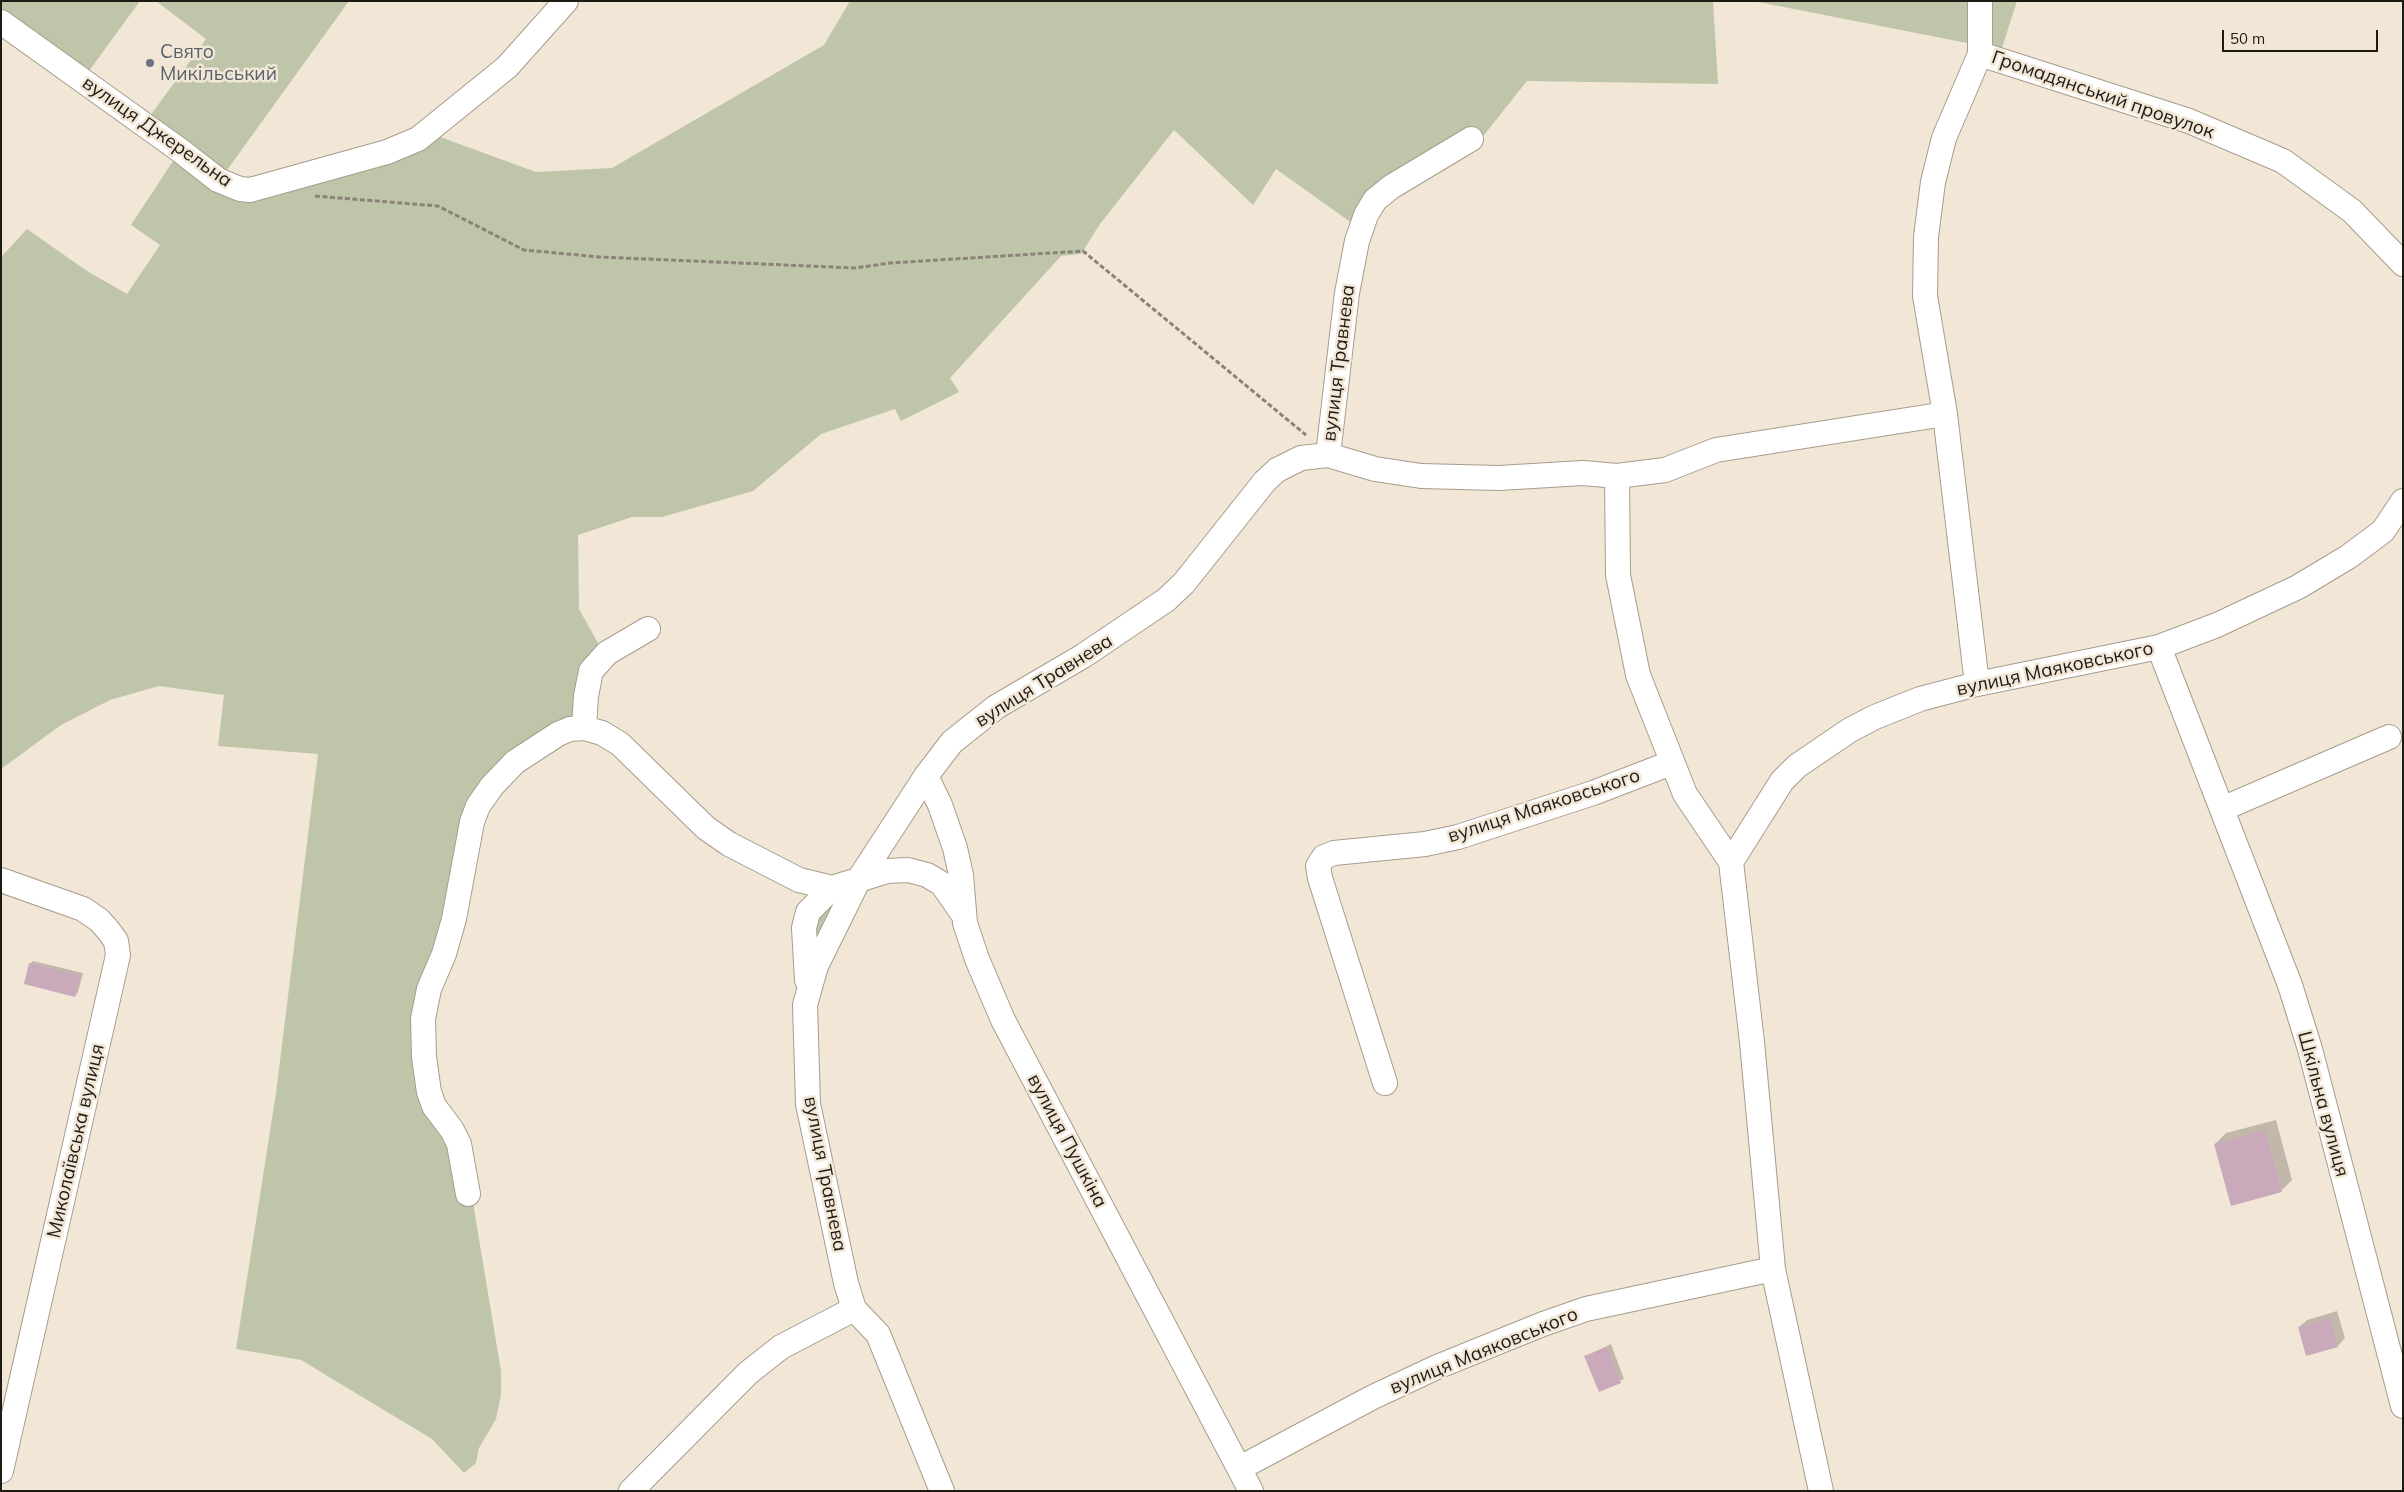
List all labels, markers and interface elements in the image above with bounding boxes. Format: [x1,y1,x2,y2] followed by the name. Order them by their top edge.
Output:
[2224,20,2380,52] scale bar
[2230,29,2265,48] text: 50 m
[160,41,277,85] place label: Свято Микільський
[1989,46,2217,144] street label: Громадянський провулок
[144,57,156,69] marker: Свято Микільський
[78,72,236,192] street label: вулиця Джерельна
[1318,283,1360,443] street label: вулиця Травнева
[971,630,1117,732] street label: вулиця Травнева
[1954,637,2156,701] street label: вулиця Маяковського
[1445,764,1643,848] street label: вулиця Маяковського
[2293,1029,2353,1179] street label: Шкільна вулиця
[43,1042,109,1240] street label: Миколаївська вулиця
[1022,1070,1112,1212] street label: вулиця Пушкіна
[799,1094,851,1254] street label: вулиця Травнева
[1387,1303,1581,1399] street label: вулиця Маяковського

